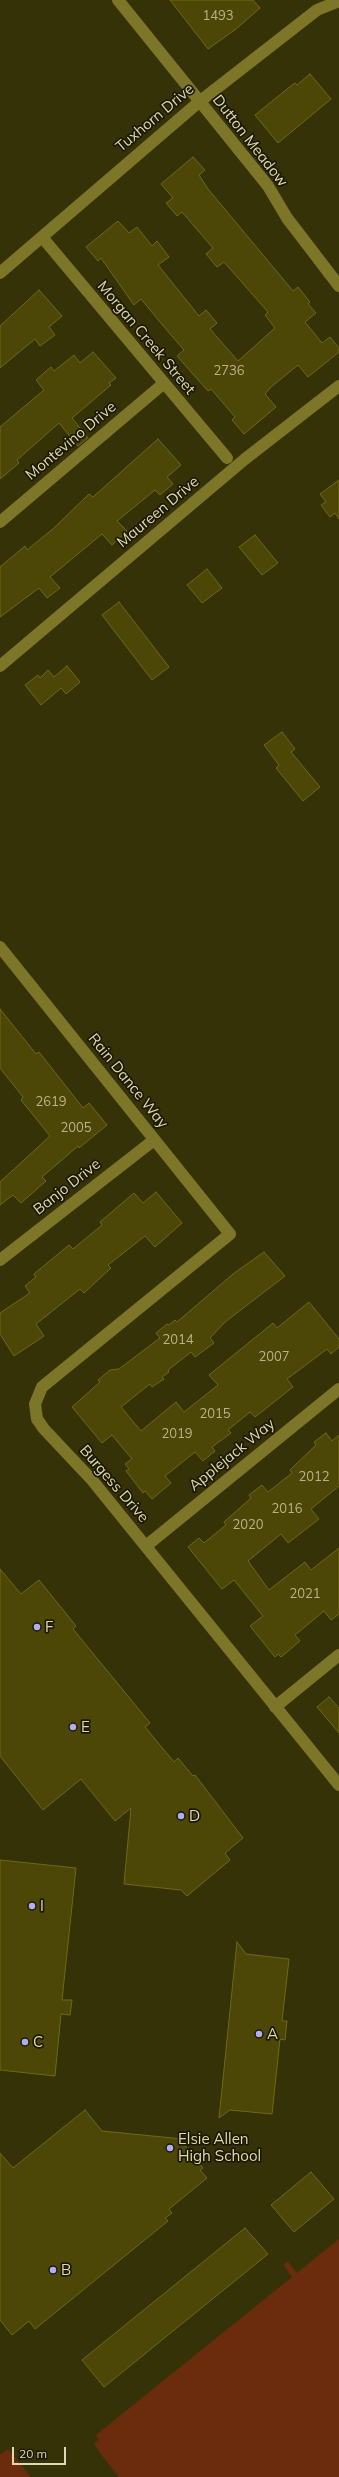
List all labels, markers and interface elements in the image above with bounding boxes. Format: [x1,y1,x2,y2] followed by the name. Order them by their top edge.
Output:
[202,8,234,24] house number: 1493
[112,80,198,156] street label: Tuxhorn Drive
[208,91,292,191] street label: Dutton Meadow
[93,278,199,398] street label: Morgan Creek Street
[213,363,245,379] house number: 2736
[22,398,120,484] street label: Montevino Drive
[113,473,203,551] street label: Maureen Drive
[84,1030,172,1132] street label: Rain Dance Way
[35,1094,67,1110] house number: 2619
[60,1120,92,1136] house number: 2005
[30,1155,104,1219] street label: Banjo Drive
[162,1332,194,1348] house number: 2014
[258,1349,290,1365] house number: 2007
[199,1406,231,1422] house number: 2015
[185,1415,279,1495] street label: Applejack Way
[161,1426,193,1442] house number: 2019
[76,1442,152,1526] street label: Burgess Drive
[298,1469,330,1485] house number: 2012
[271,1501,303,1517] house number: 2016
[232,1517,264,1533] house number: 2020
[289,1586,321,1602] house number: 2021
[45,1618,53,1636] place label: F
[32,1622,42,1632] marker: F
[81,1718,90,1736] place label: E
[68,1722,78,1732] marker: E
[189,1807,200,1825] place label: D
[176,1811,186,1821] marker: D
[40,1897,44,1915] place label: I
[27,1901,37,1911] marker: I
[267,2025,278,2043] place label: A
[254,2029,264,2039] marker: A
[33,2033,43,2051] place label: C
[20,2037,30,2047] marker: C
[178,2130,261,2165] place label: Elsie Allen High School
[165,2143,175,2153] marker: Elsie Allen High School
[61,2261,71,2279] place label: B
[48,2265,58,2275] marker: B
[14,2439,68,2465] scale bar
[19,2446,47,2461] text: 20 m

